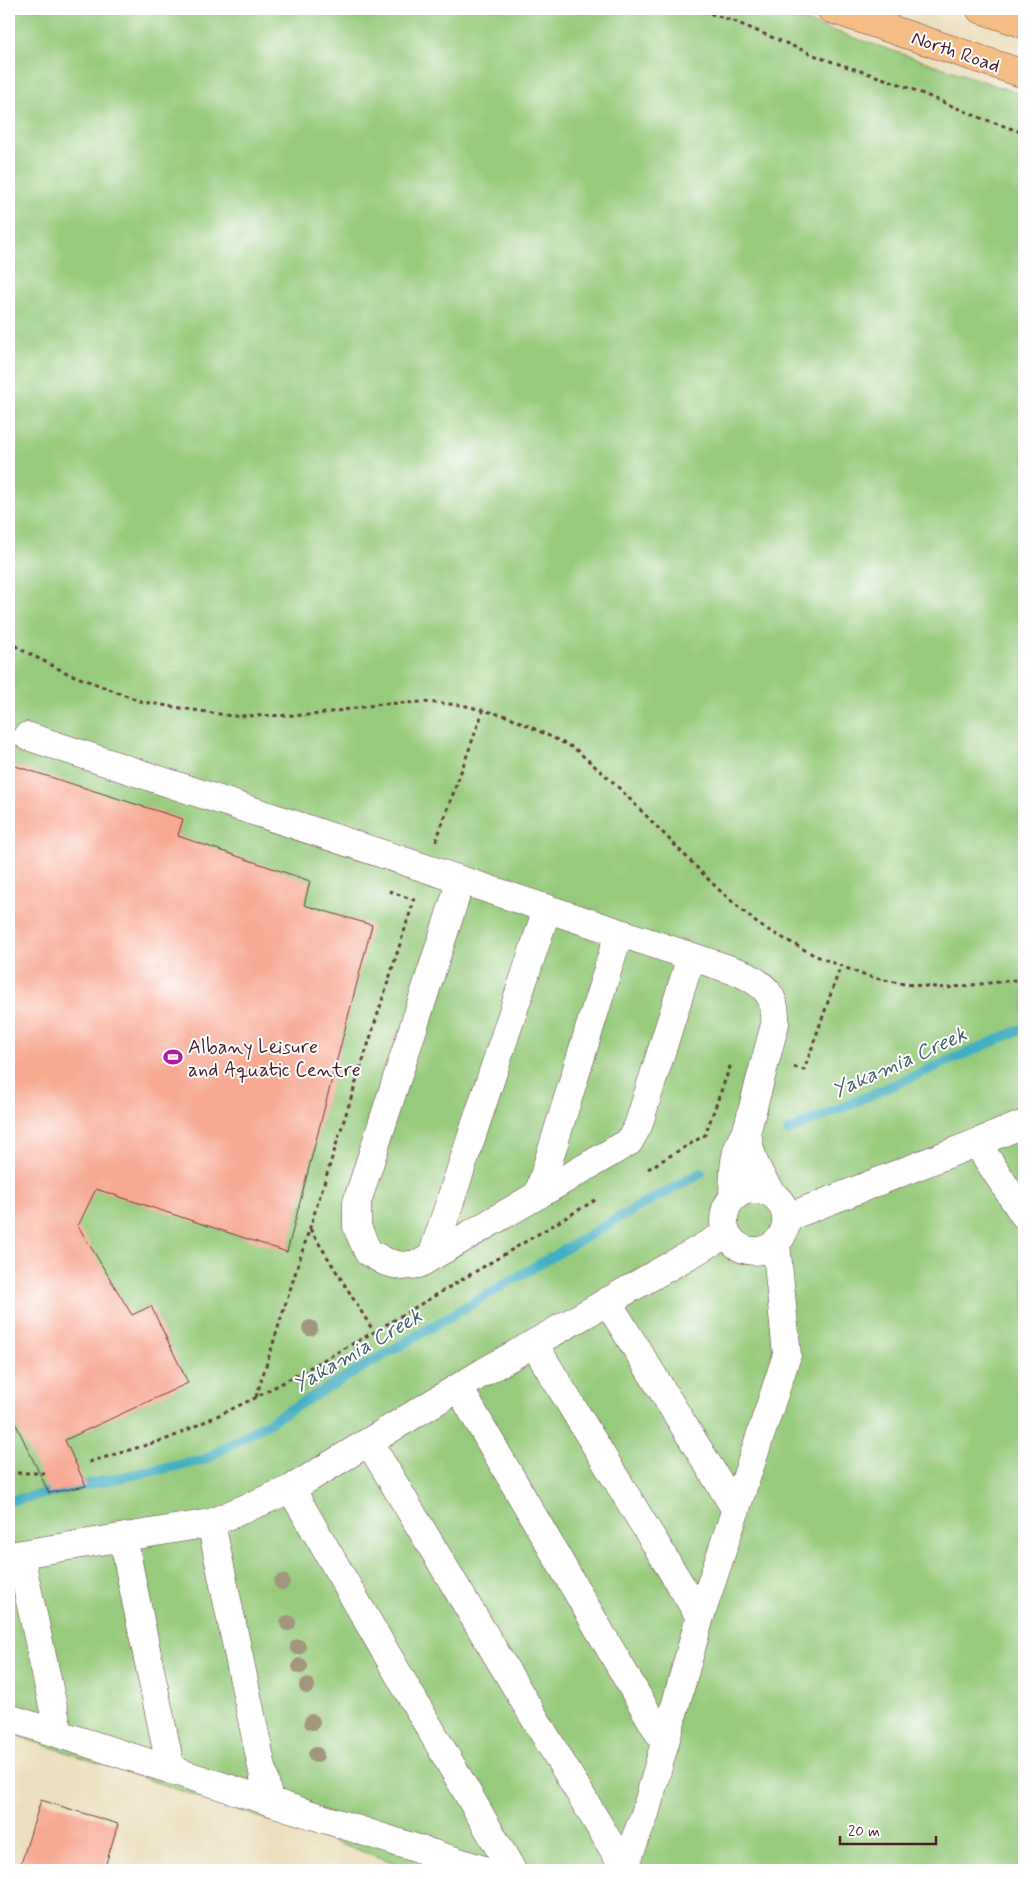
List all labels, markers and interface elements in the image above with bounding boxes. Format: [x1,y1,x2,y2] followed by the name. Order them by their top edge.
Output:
[908,25,1003,80] street label: North Road
[828,1021,971,1105] water label: Yakamia Creek
[188,1034,361,1084] place label: Albany Leisure and Aquatic Centre
[162,1046,184,1068] sports icon: Albany Leisure and Aquatic Centre
[288,1303,427,1399] water label: Yakamia Creek
[840,1814,937,1846] scale bar
[848,1822,880,1842] text: 20 m

